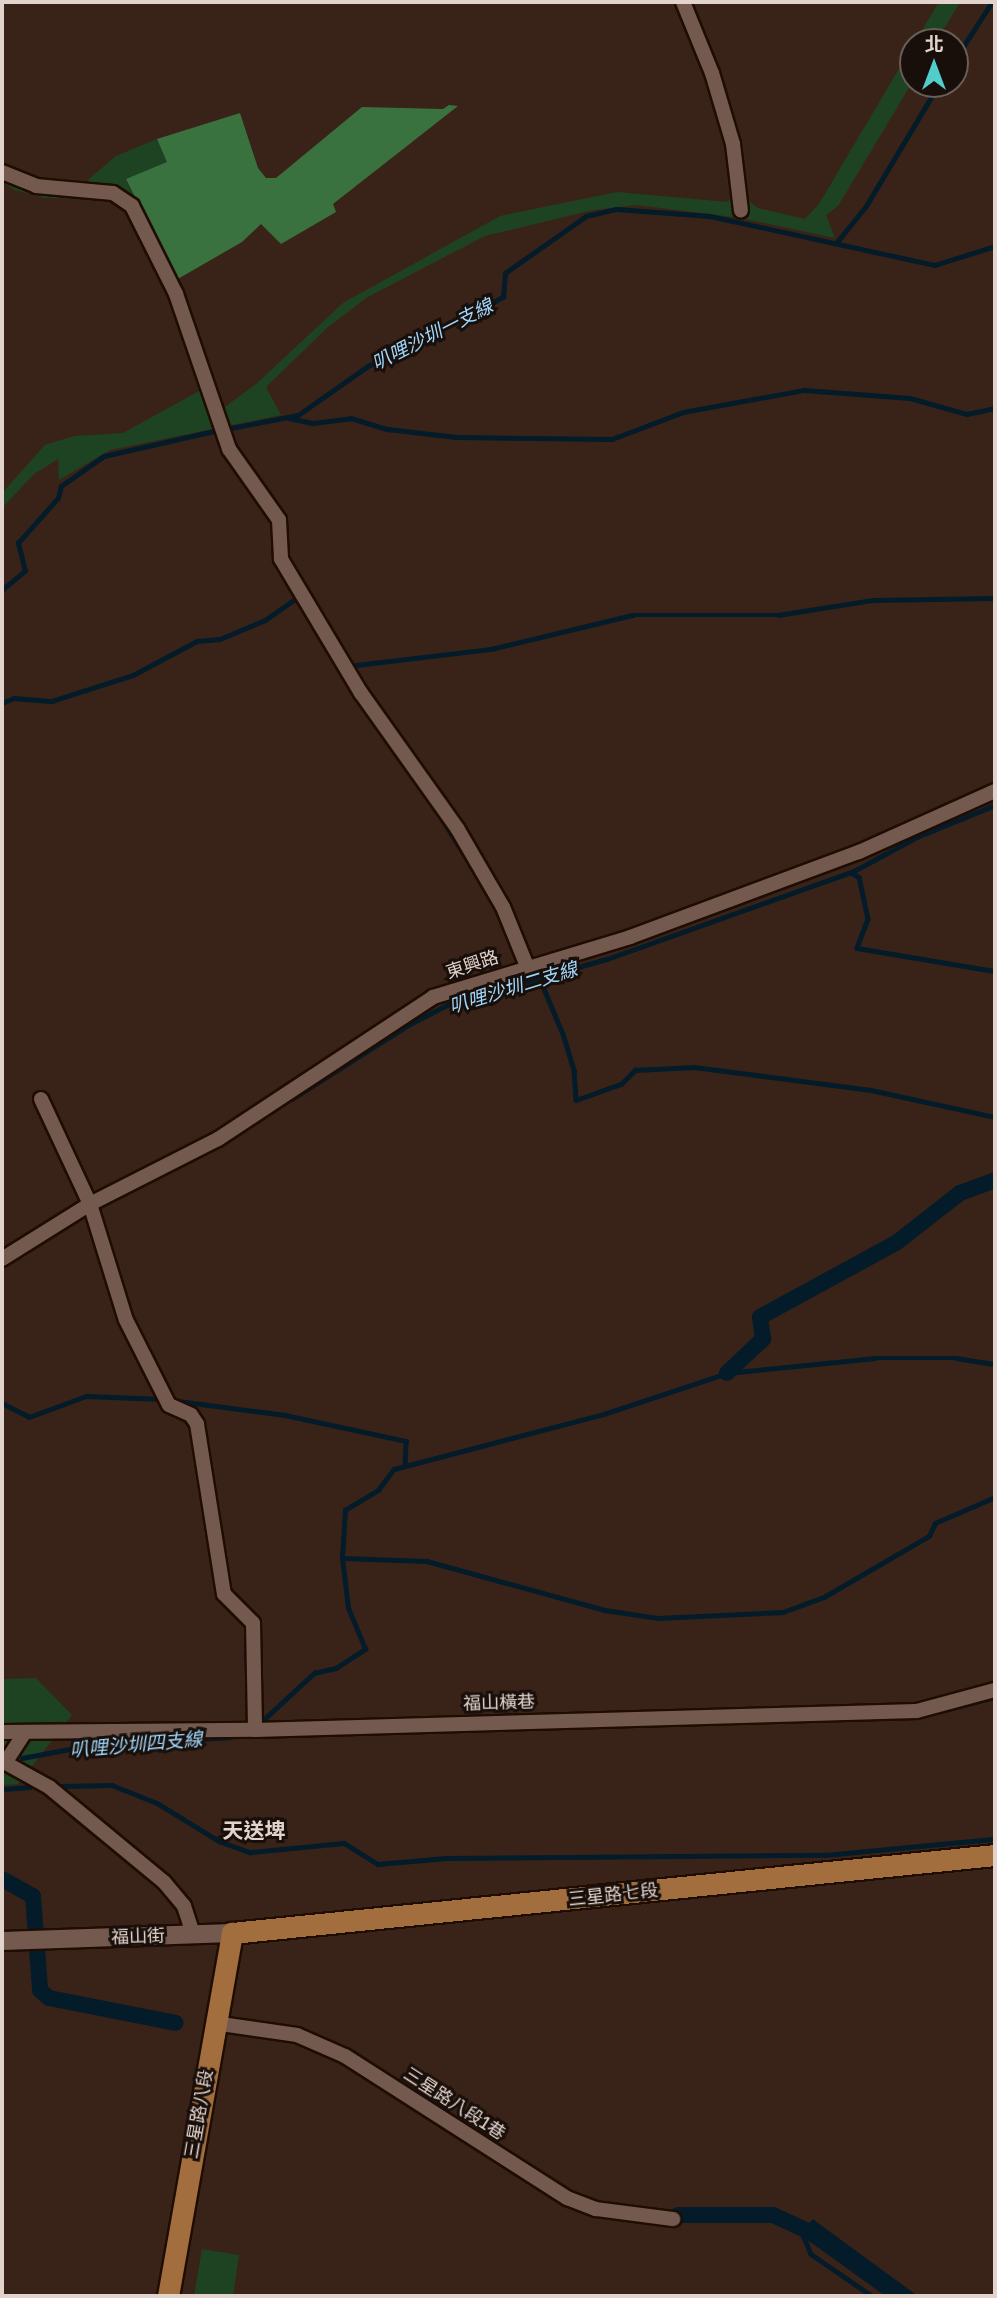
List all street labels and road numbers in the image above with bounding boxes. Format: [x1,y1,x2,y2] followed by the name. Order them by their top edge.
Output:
[443,945,501,983] street label: 東興路
[463,1690,535,1714] street label: 福山橫巷
[567,1879,659,1909] street label: 三星路七段
[111,1924,165,1948] street label: 福山街
[400,2062,510,2144] street label: 三星路八段1巷
[180,2068,216,2160] street label: 三星路八段

